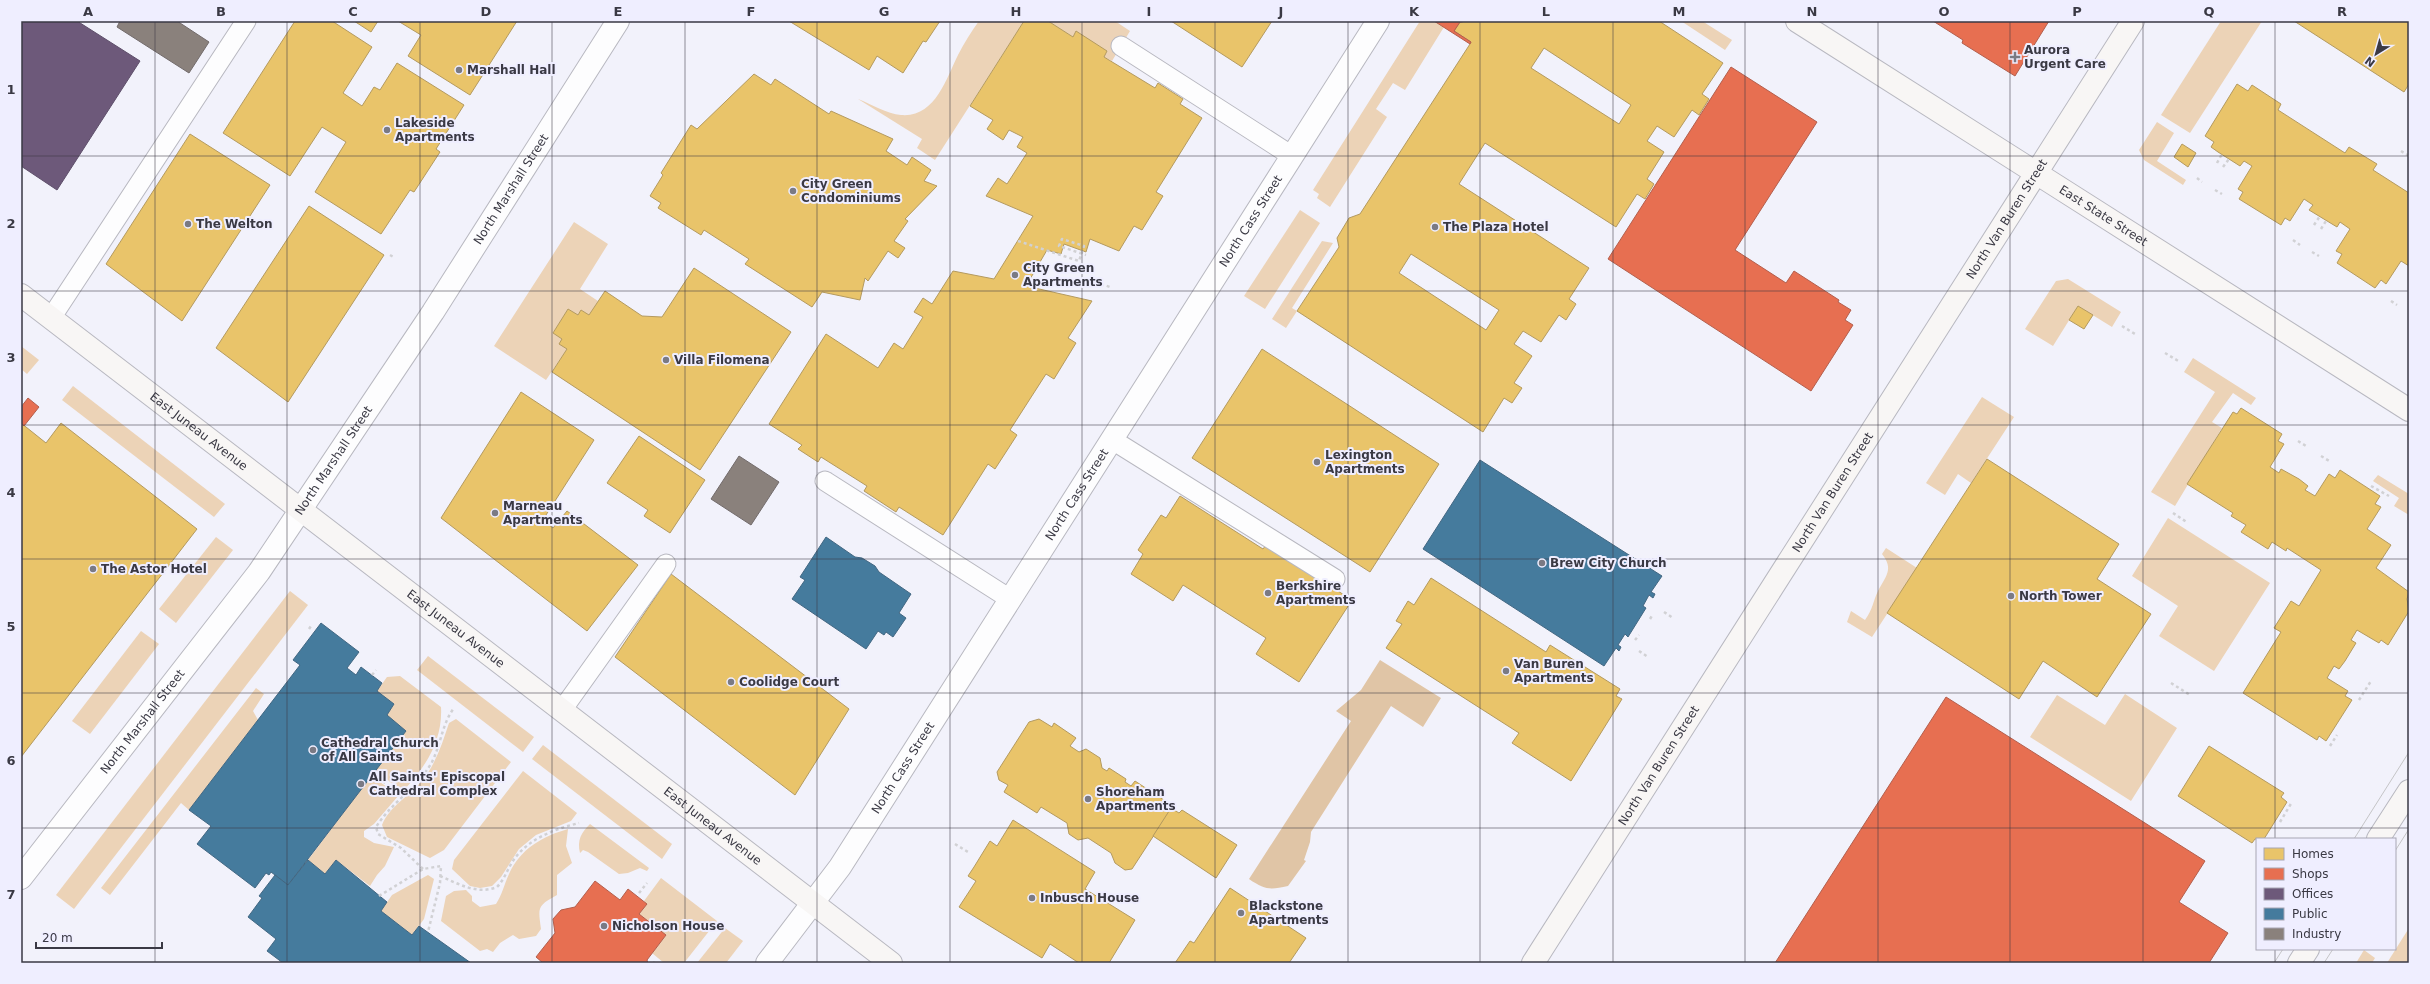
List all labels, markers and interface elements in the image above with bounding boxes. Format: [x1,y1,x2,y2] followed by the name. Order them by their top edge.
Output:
[83,4,93,19] text: A
[216,4,226,19] text: B
[348,4,358,19] text: C
[481,4,492,19] text: D
[614,4,622,19] text: E
[747,4,755,19] text: F
[879,4,889,19] text: G
[1011,4,1021,19] text: H
[1147,4,1151,19] text: I
[1278,4,1283,19] text: J
[1409,4,1420,19] text: K
[1542,4,1550,19] text: L
[1673,4,1685,19] text: M
[1807,4,1817,19] text: N
[1938,4,1950,19] text: O
[2072,4,2082,19] text: P
[2203,4,2215,19] text: Q
[2337,4,2347,19] text: R
[2356,34,2396,74] north arrow
[2024,43,2106,71] place label: Aurora Urgent Care
[2009,51,2021,63] marker: Aurora Urgent Care
[2363,54,2378,70] text: N
[467,63,556,77] place label: Marshall Hall
[454,65,464,75] marker: Marshall Hall
[6,82,16,97] text: 1
[395,116,475,144] place label: Lakeside Apartments
[382,125,392,135] marker: Lakeside Apartments
[471,131,552,247] street label: North Marshall Street
[1963,156,2050,282] street label: North Van Buren Street
[1216,172,1285,270] street label: North Cass Street
[801,177,901,205] place label: City Green Condominiums
[2057,182,2150,249] street label: East State Street
[788,186,798,196] marker: City Green Condominiums
[6,216,16,231] text: 2
[196,217,273,231] place label: The Welton
[183,219,193,229] marker: The Welton
[1443,220,1549,234] place label: The Plaza Hotel
[1430,222,1440,232] marker: The Plaza Hotel
[1023,261,1103,289] place label: City Green Apartments
[1010,270,1020,280] marker: City Green Apartments
[6,350,16,365] text: 3
[674,353,770,367] place label: Villa Filomena
[661,355,671,365] marker: Villa Filomena
[147,390,250,473] street label: East Juneau Avenue
[292,403,375,518] street label: North Marshall Street
[1789,430,1876,555] street label: North Van Buren Street
[1043,446,1111,543] street label: North Cass Street
[1325,448,1405,476] place label: Lexington Apartments
[1312,457,1322,467] marker: Lexington Apartments
[6,485,16,500] text: 4
[503,499,583,527] place label: Marneau Apartments
[490,508,500,518] marker: Marneau Apartments
[1550,556,1667,570] place label: Brew City Church
[1537,558,1547,568] marker: Brew City Church
[101,562,207,576] place label: The Astor Hotel
[88,564,98,574] marker: The Astor Hotel
[1276,579,1356,607] place label: Berkshire Apartments
[404,587,507,671] street label: East Juneau Avenue
[1263,588,1273,598] marker: Berkshire Apartments
[2019,589,2102,603] place label: North Tower
[2006,591,2016,601] marker: North Tower
[6,619,16,634] text: 5
[1514,657,1594,685] place label: Van Buren Apartments
[1501,666,1511,676] marker: Van Buren Apartments
[98,667,188,777] street label: North Marshall Street
[739,675,840,689] place label: Coolidge Court
[726,677,736,687] marker: Coolidge Court
[1615,703,1702,828] street label: North Van Buren Street
[869,719,938,816] street label: North Cass Street
[321,736,439,764] place label: Cathedral Church of All Saints
[308,745,318,755] marker: Cathedral Church of All Saints
[6,753,16,768] text: 6
[369,770,505,798] place label: All Saints' Episcopal Cathedral Complex
[356,779,366,789] marker: All Saints' Episcopal Cathedral Complex
[661,784,764,868] street label: East Juneau Avenue
[1096,785,1176,813] place label: Shoreham Apartments
[1083,794,1093,804] marker: Shoreham Apartments
[2256,838,2396,950] legend
[2292,847,2334,861] text: Homes
[2292,867,2328,881] text: Shops
[6,887,16,902] text: 7
[2292,887,2333,901] text: Offices
[1040,891,1139,905] place label: Inbusch House
[1027,893,1037,903] marker: Inbusch House
[1249,899,1329,927] place label: Blackstone Apartments
[2292,907,2328,921] text: Public
[1236,908,1246,918] marker: Blackstone Apartments
[612,919,724,933] place label: Nicholson House
[599,921,609,931] marker: Nicholson House
[36,924,162,950] scale bar
[2292,927,2341,941] text: Industry
[42,931,73,945] text: 20 m

